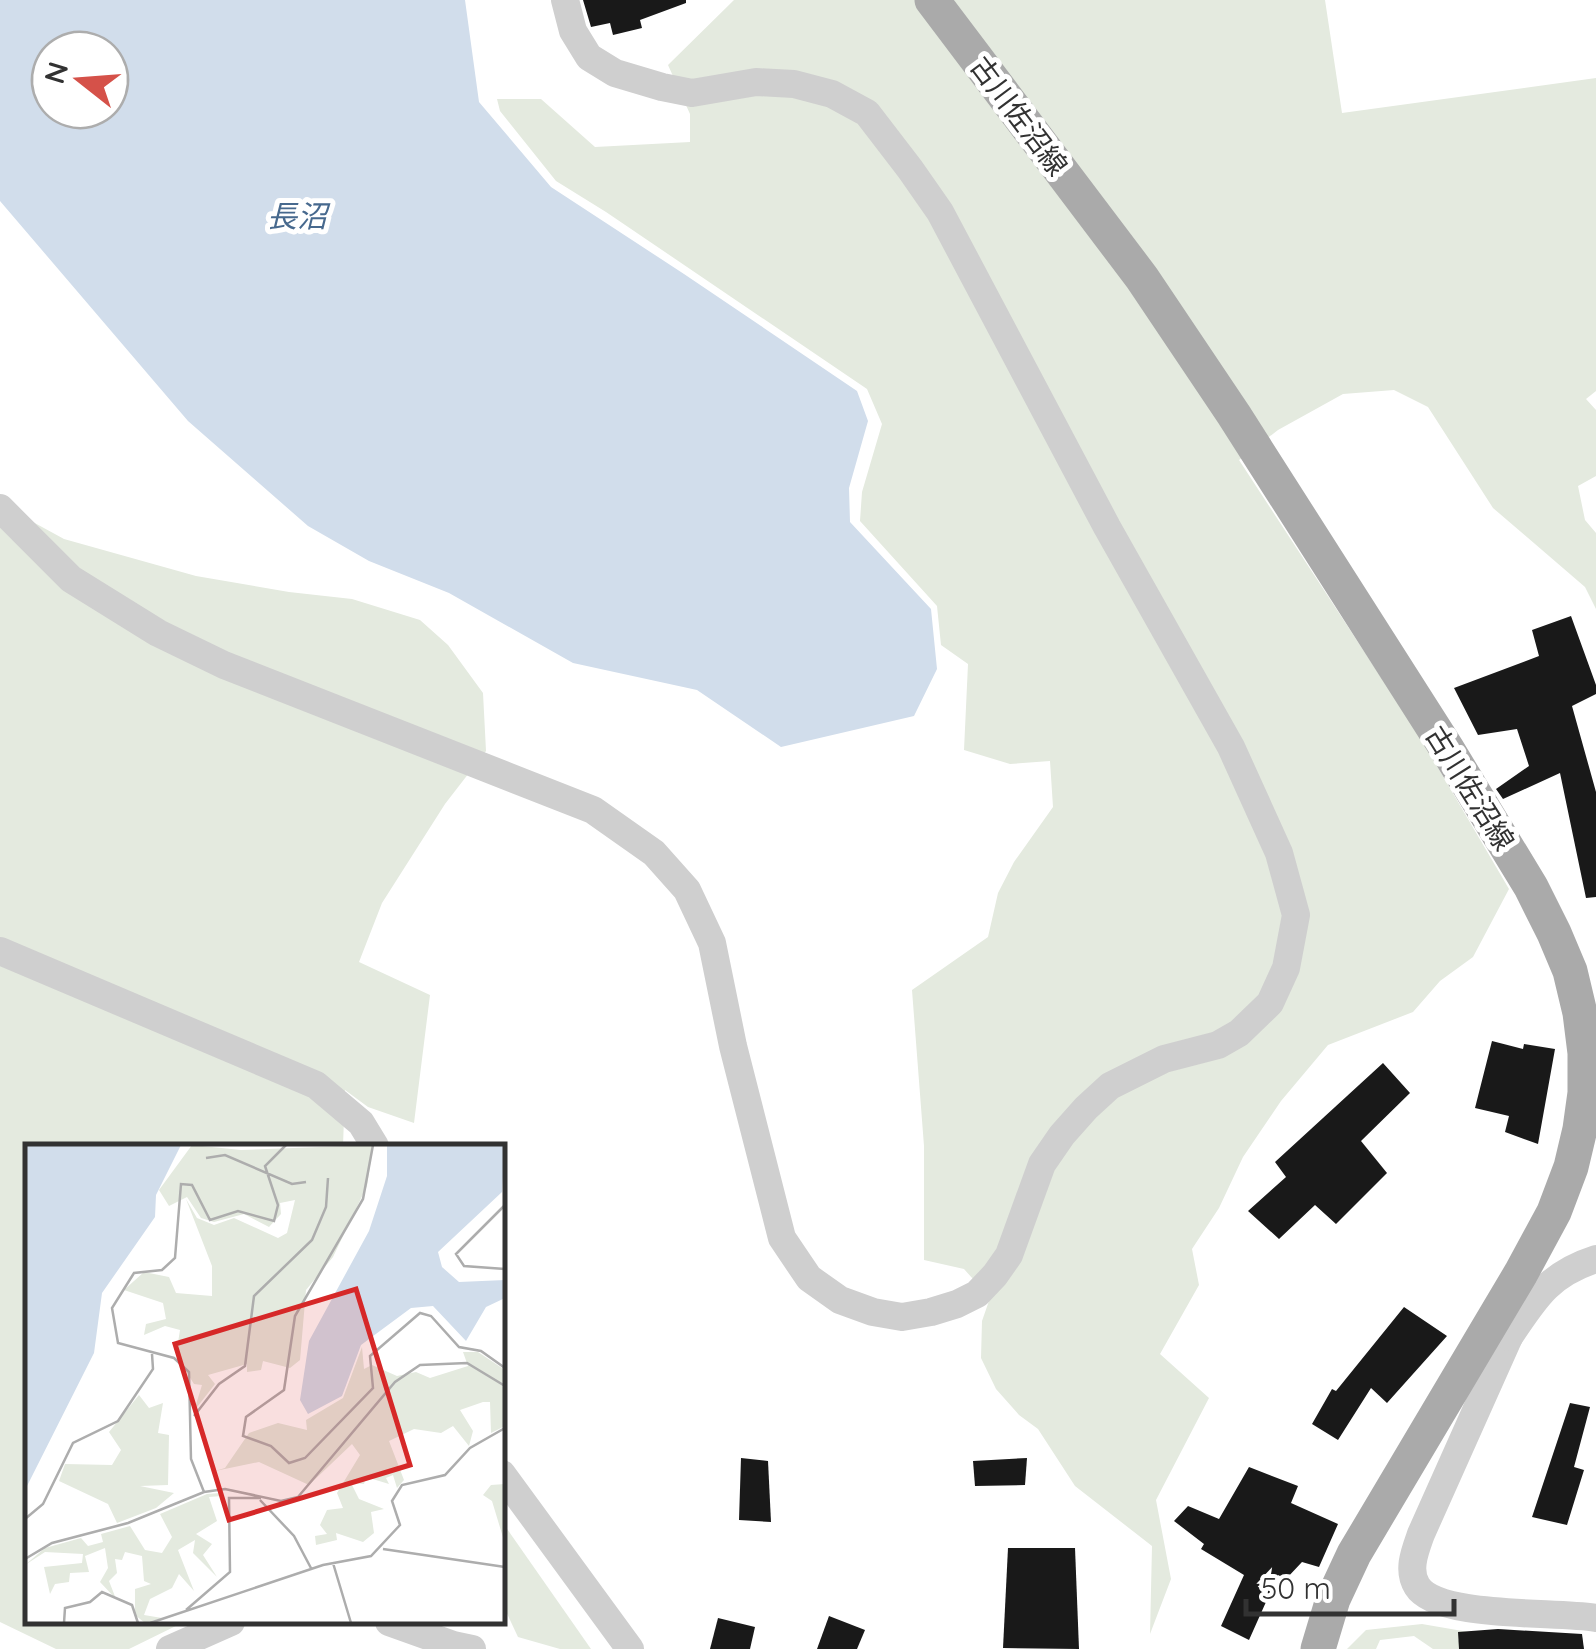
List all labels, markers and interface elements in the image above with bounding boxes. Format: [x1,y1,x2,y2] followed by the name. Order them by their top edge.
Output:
[30,30,130,130] north arrow
[963,49,1076,182] street label: 古川佐沼線
[36,58,75,88] text: N
[267,197,331,235] water label: 長沼
[1418,719,1522,856] street label: 古川佐沼線
[25,1144,505,1624] inset map
[1246,1554,1454,1616] scale bar
[1261,1569,1331,1607] text: 50 m

